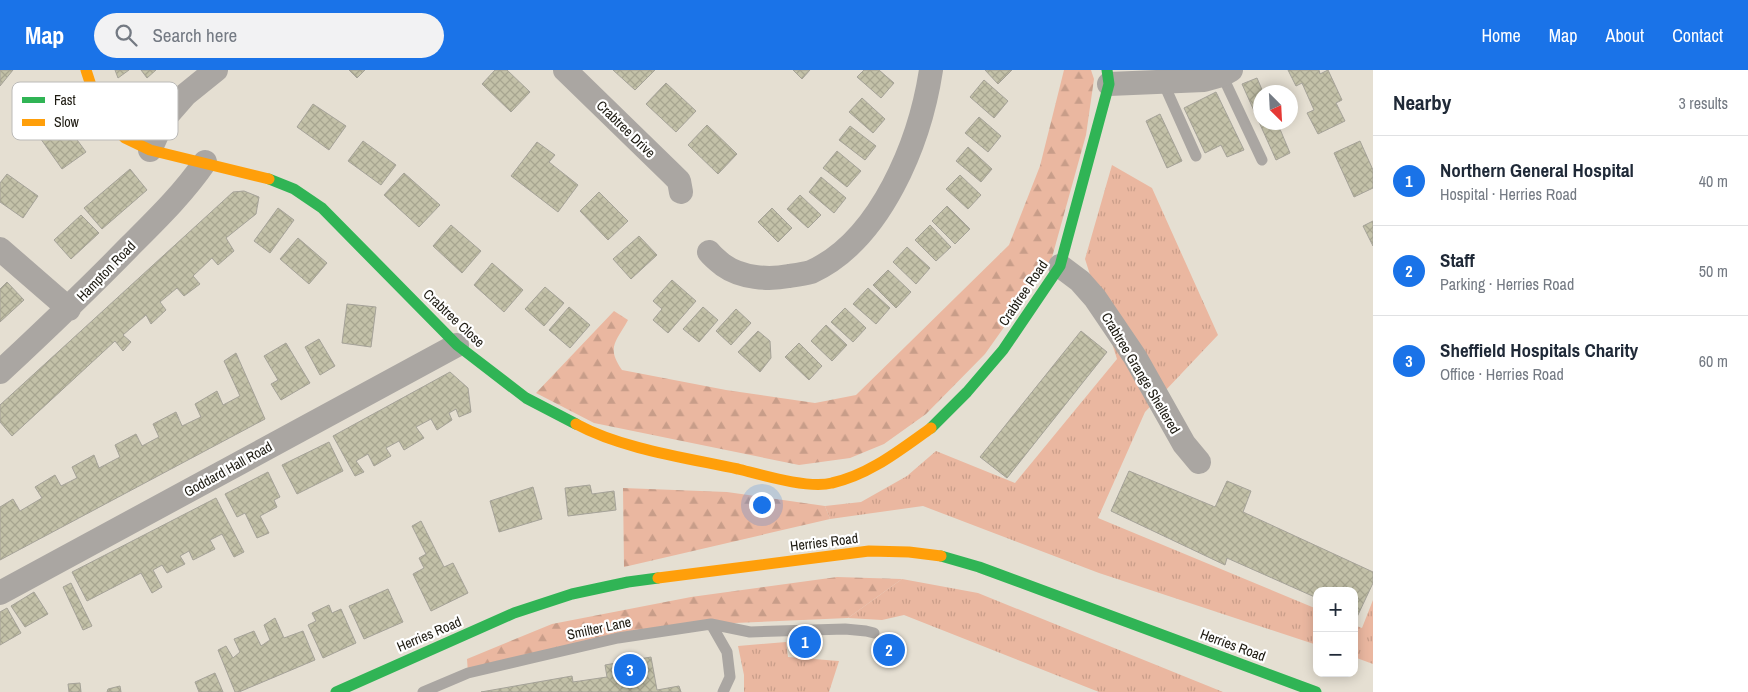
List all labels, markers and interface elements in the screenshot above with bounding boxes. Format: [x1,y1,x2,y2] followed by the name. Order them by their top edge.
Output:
[94,13,444,58] search box
[25,19,64,51] text: Map
[112,21,140,49] icon: search
[152,22,237,48] text: Search here
[1481,23,1521,48] text: Home
[1549,23,1578,48] text: Map
[1606,23,1644,48] text: About
[1672,23,1723,48] text: Contact
[12,82,178,140] legend
[1253,85,1298,130] north arrow
[1393,88,1451,117] text: Nearby
[54,91,76,109] text: Fast
[1678,92,1728,114] text: 3 results
[593,96,659,162] street label: Crabtree Drive
[54,113,80,131] text: Slow
[1440,157,1634,183] text: Northern General Hospital
[1405,170,1413,192] text: 1
[1699,170,1728,192] text: 40 m
[1440,183,1577,205] text: Hospital · Herries Road
[73,237,139,305] street label: Hampton Road
[1440,247,1475,273] text: Staff
[994,257,1052,329] street label: Crabtree Road
[1405,260,1413,282] text: 2
[1699,260,1728,282] text: 50 m
[1440,273,1574,295] text: Parking · Herries Road
[420,285,488,351] street label: Crabtree Close
[1098,309,1184,437] street label: Crabtree Grange Sheltered
[1440,337,1638,363] text: Sheffield Hospitals Charity
[1405,350,1413,372] text: 3
[1699,350,1728,372] text: 60 m
[1440,363,1564,385] text: Office · Herries Road
[181,437,275,501] street label: Goddard Hall Road
[749,492,775,518] your location
[789,529,859,555] street label: Herries Road
[1313,587,1358,677] map controls
[1313,587,1358,632] button: +
[394,612,464,656] street label: Herries Road
[565,612,633,644] street label: Smilter Lane
[789,623,821,661] pin: 1
[1198,625,1268,665] street label: Herries Road
[873,631,905,669] pin: 2
[1313,632,1358,677] button: −
[614,651,646,689] pin: 3

